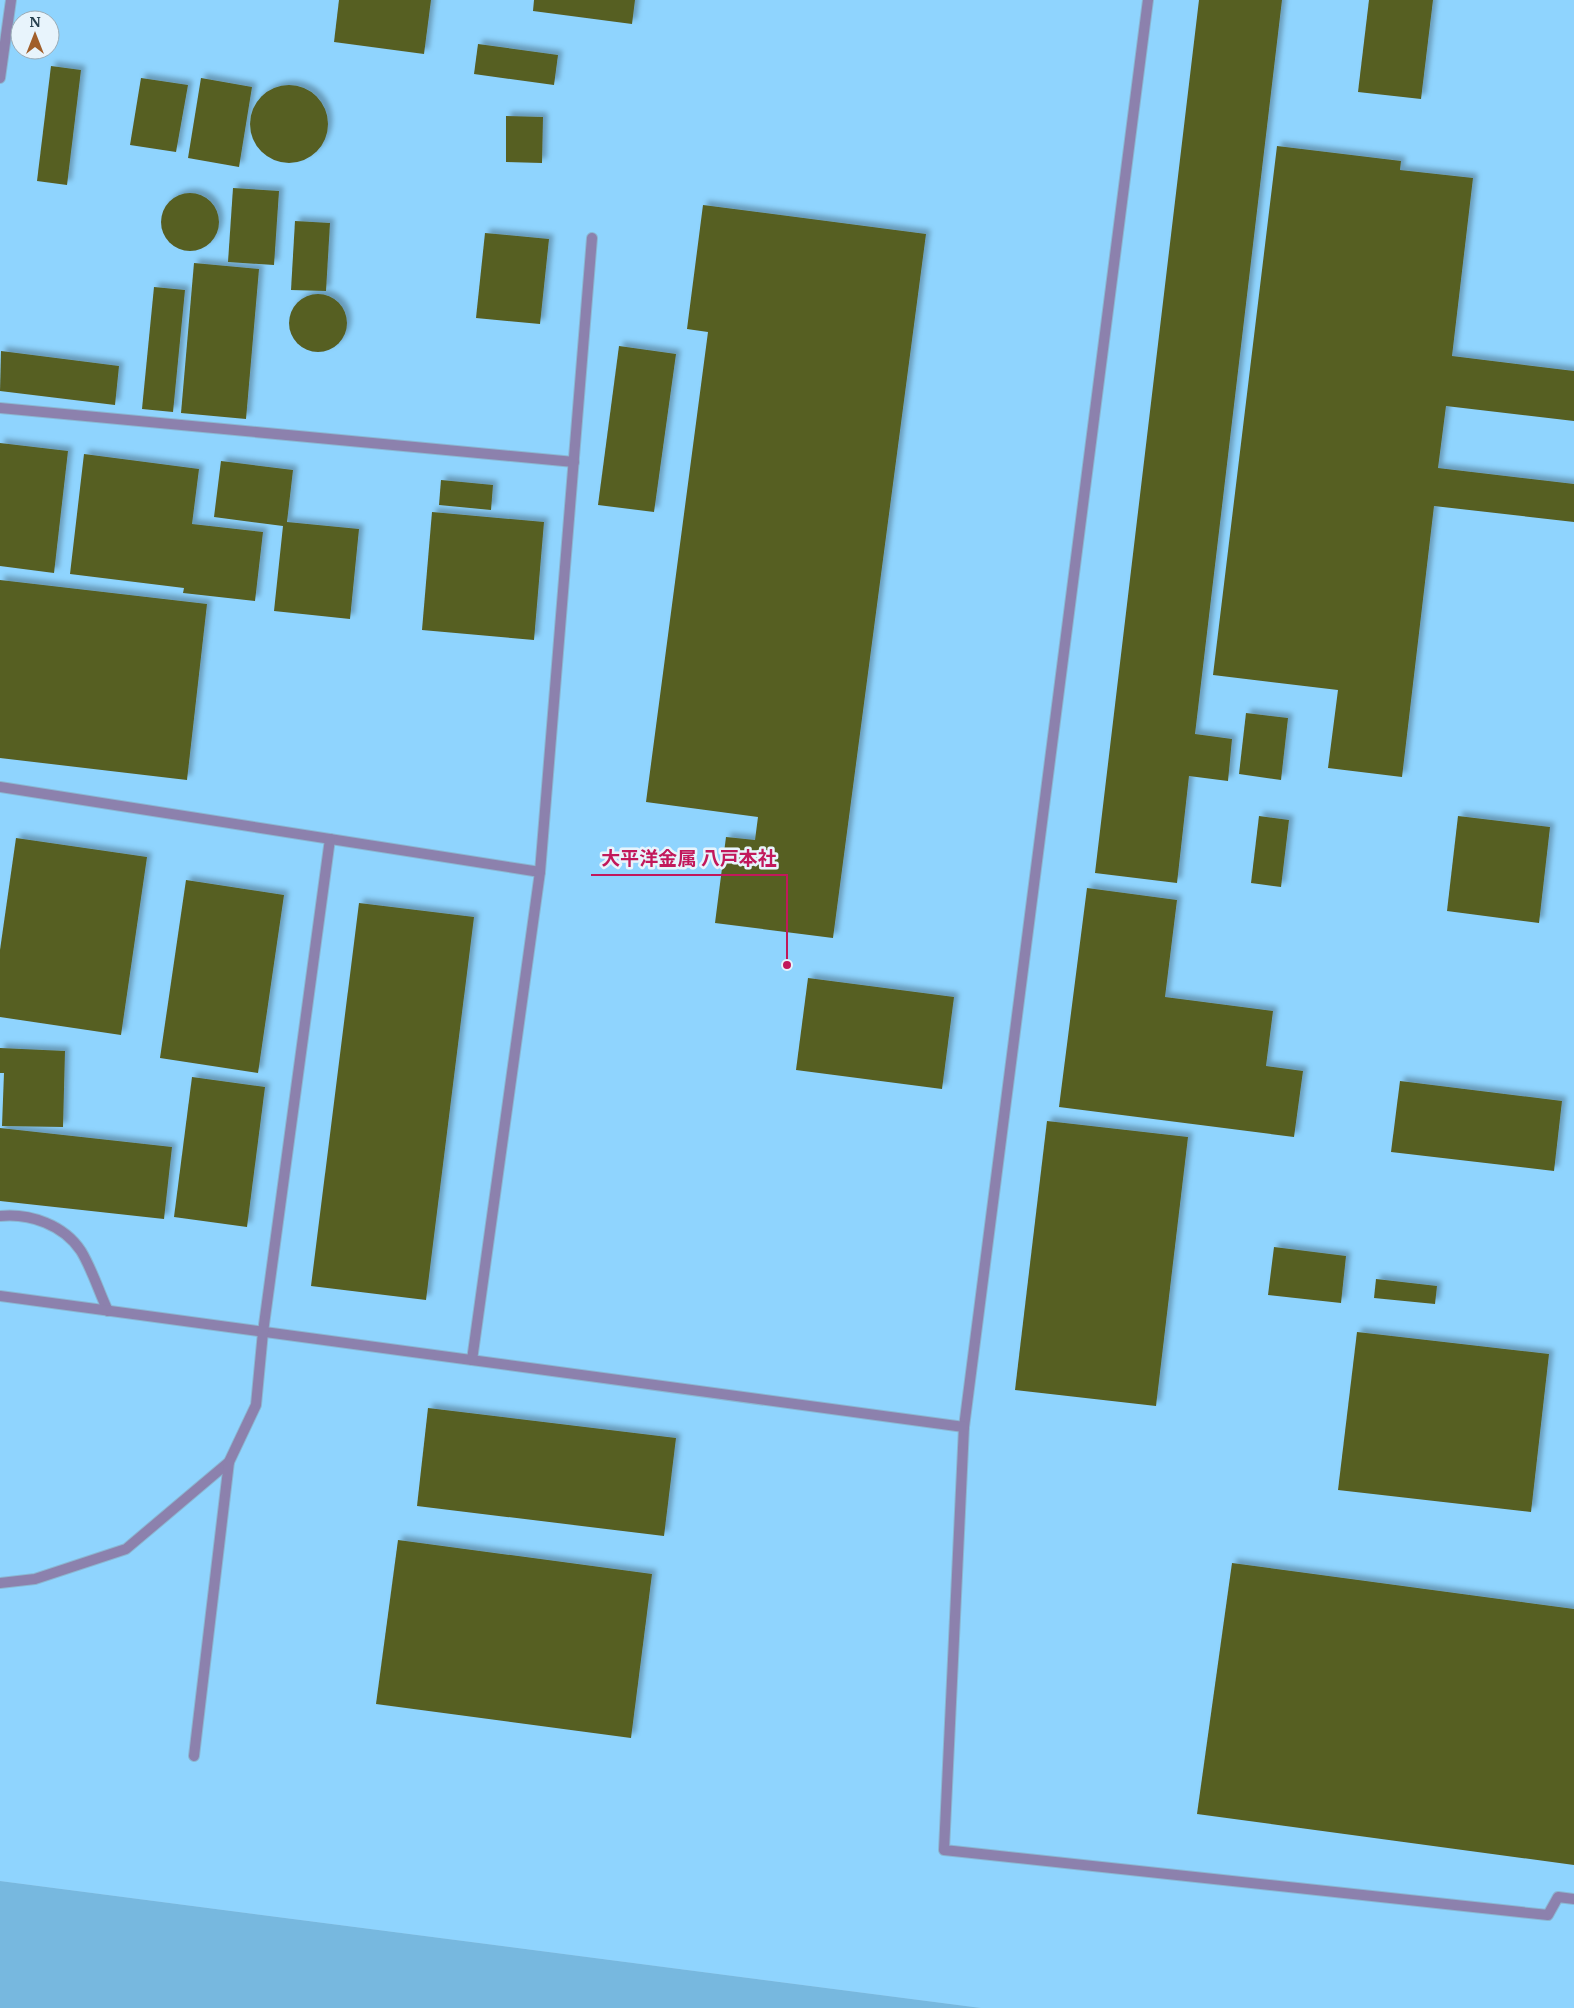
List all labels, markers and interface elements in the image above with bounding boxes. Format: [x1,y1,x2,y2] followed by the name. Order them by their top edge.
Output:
[10,10,60,60] north arrow
[29,13,41,31] text: N
[591,841,787,875] callout: 大平洋金属 八戸本社
[601,846,777,870] text: 大平洋金属 八戸本社

